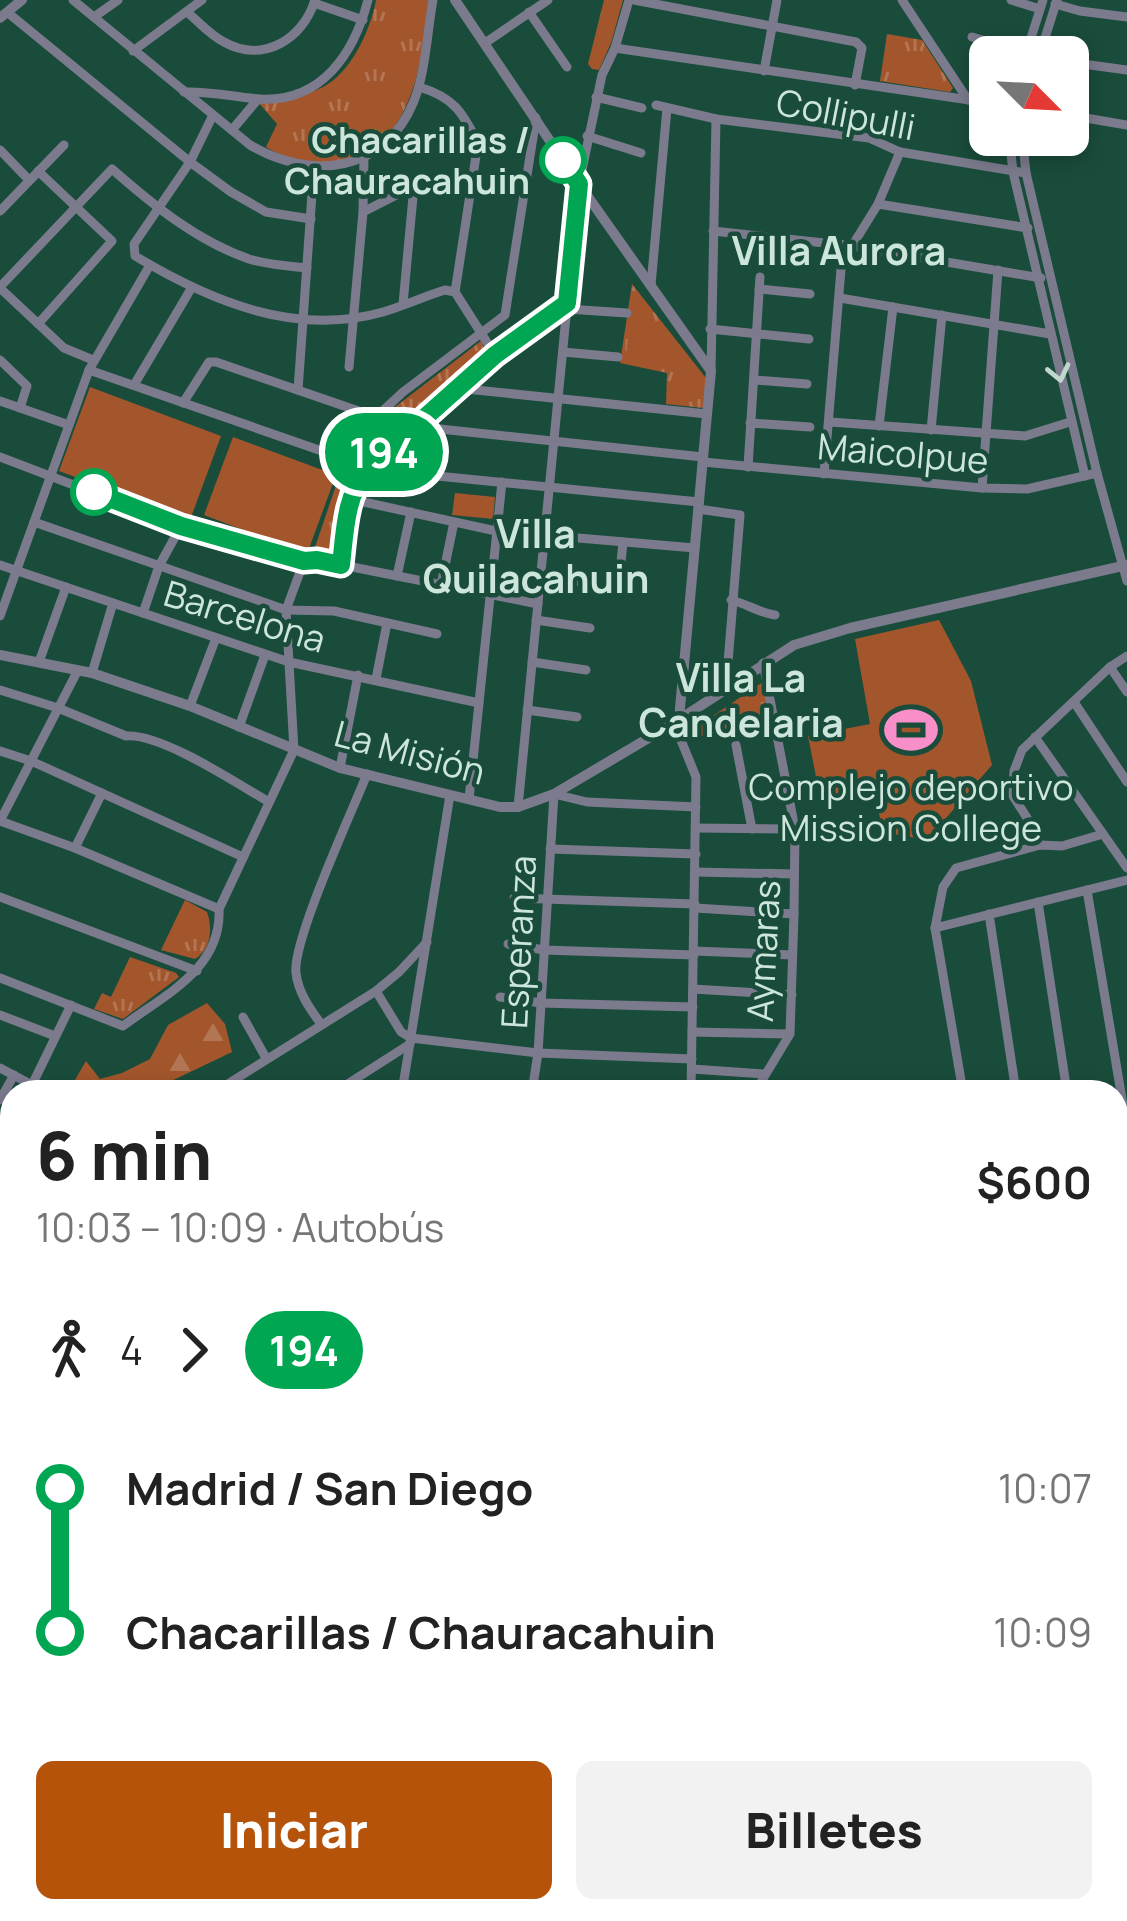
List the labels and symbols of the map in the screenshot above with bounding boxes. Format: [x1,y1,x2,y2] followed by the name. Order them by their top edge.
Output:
[969,36,1089,156] north arrow
[773,77,919,151] street label: Collipulli
[284,115,530,205] place label: Chacarillas / Chauracahuin
[541,138,585,182] marker: Chacarillas / Chauracahuin
[732,223,946,277] district label: Villa Aurora
[1045,362,1070,382] one-way arrow
[315,413,453,491] line badge: 194
[815,421,991,485] street label: Maicolpue
[72,470,116,514] unlabelled marker
[423,506,649,605] district label: Villa Quilacahuin
[158,568,332,664] street label: Barcelona
[638,650,844,749] district label: Villa La Candelaria
[882,701,940,759] sports icon: Complejo deportivo Mission College
[329,708,491,796] street label: La Misión
[749,762,1073,852] place label: Complejo deportivo Mission College
[489,854,547,1030] street label: Esperanza
[735,879,791,1023] street label: Aymaras

